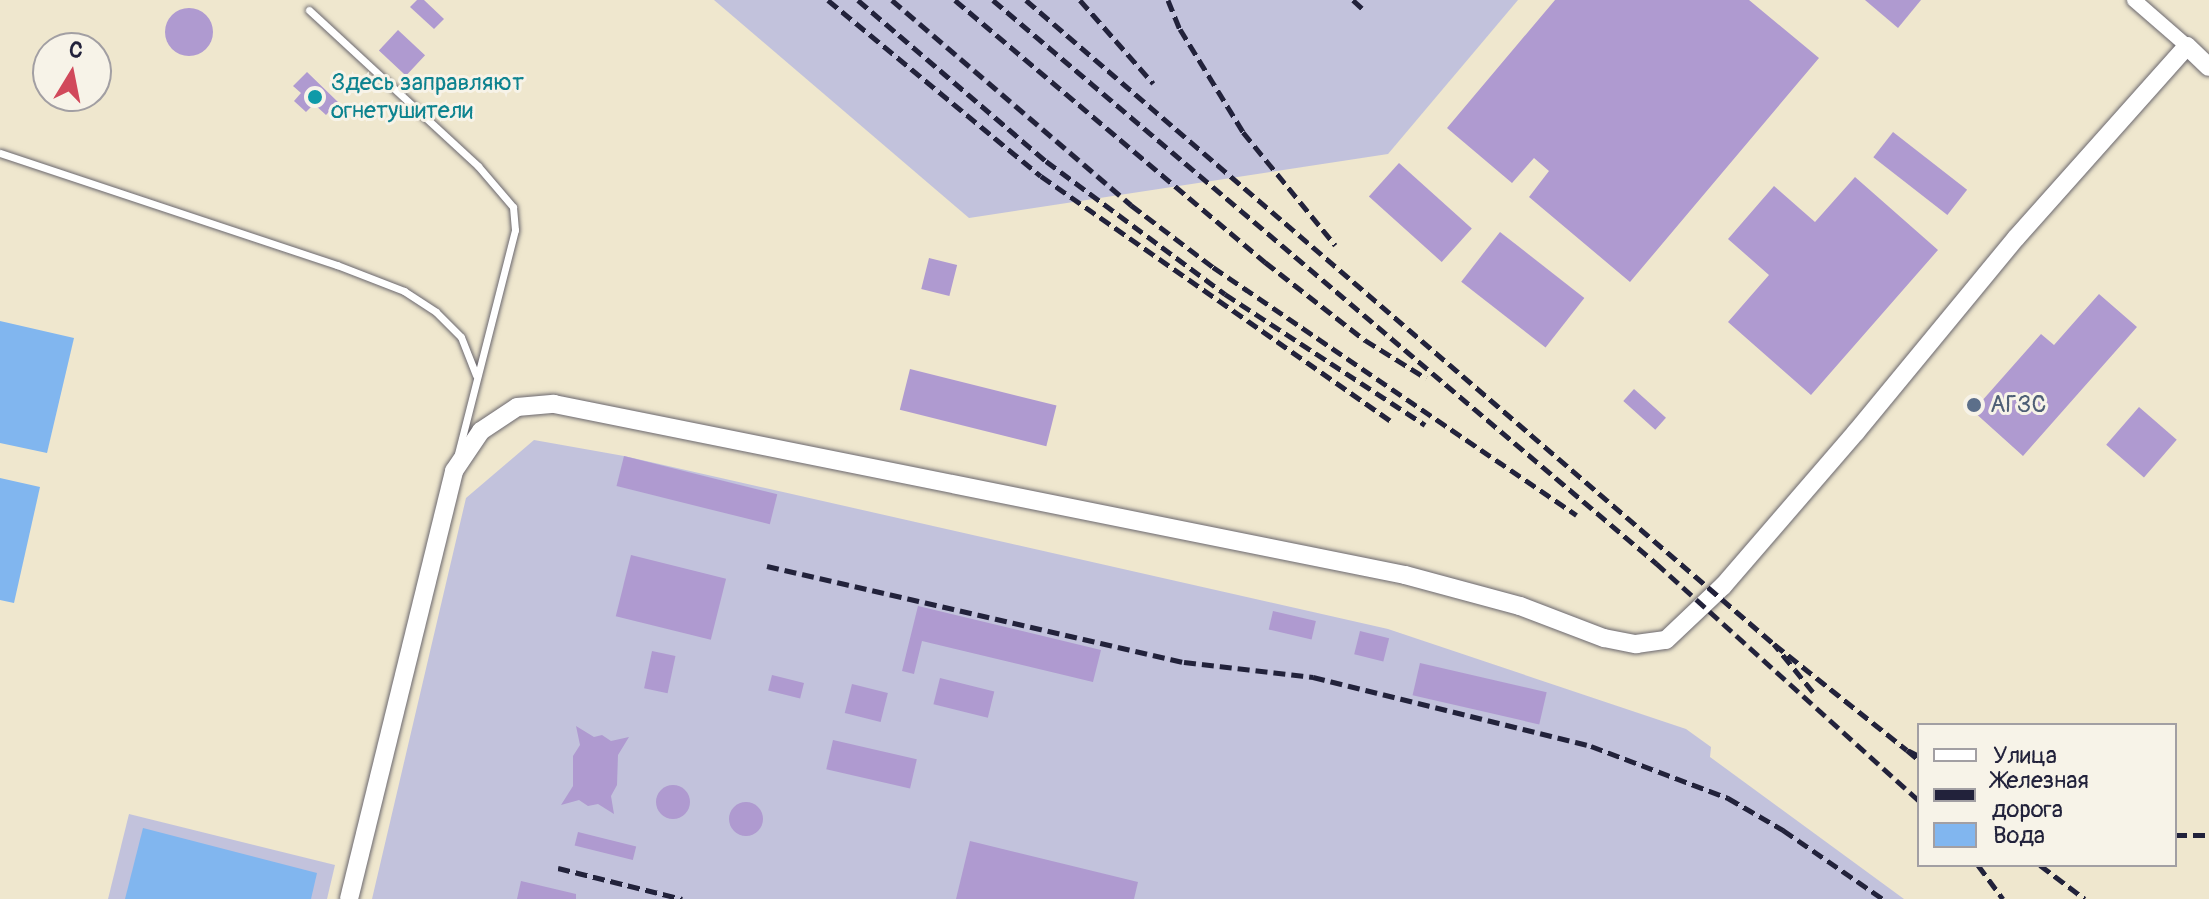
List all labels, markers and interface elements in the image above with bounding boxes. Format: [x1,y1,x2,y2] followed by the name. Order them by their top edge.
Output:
[32,32,112,112] north arrow
[67,35,85,65] text: С
[331,69,524,125] place label: Здесь заправляют огнетушители
[306,88,324,106] marker: Здесь заправляют огнетушители
[1990,391,2046,419] place label: АГЗС
[1965,396,1983,414] marker: АГЗС
[1917,723,2177,867] legend
[1993,741,2057,770] text: Улица
[1992,766,2089,824] text: Железная дорога
[1993,821,2045,850] text: Вода

